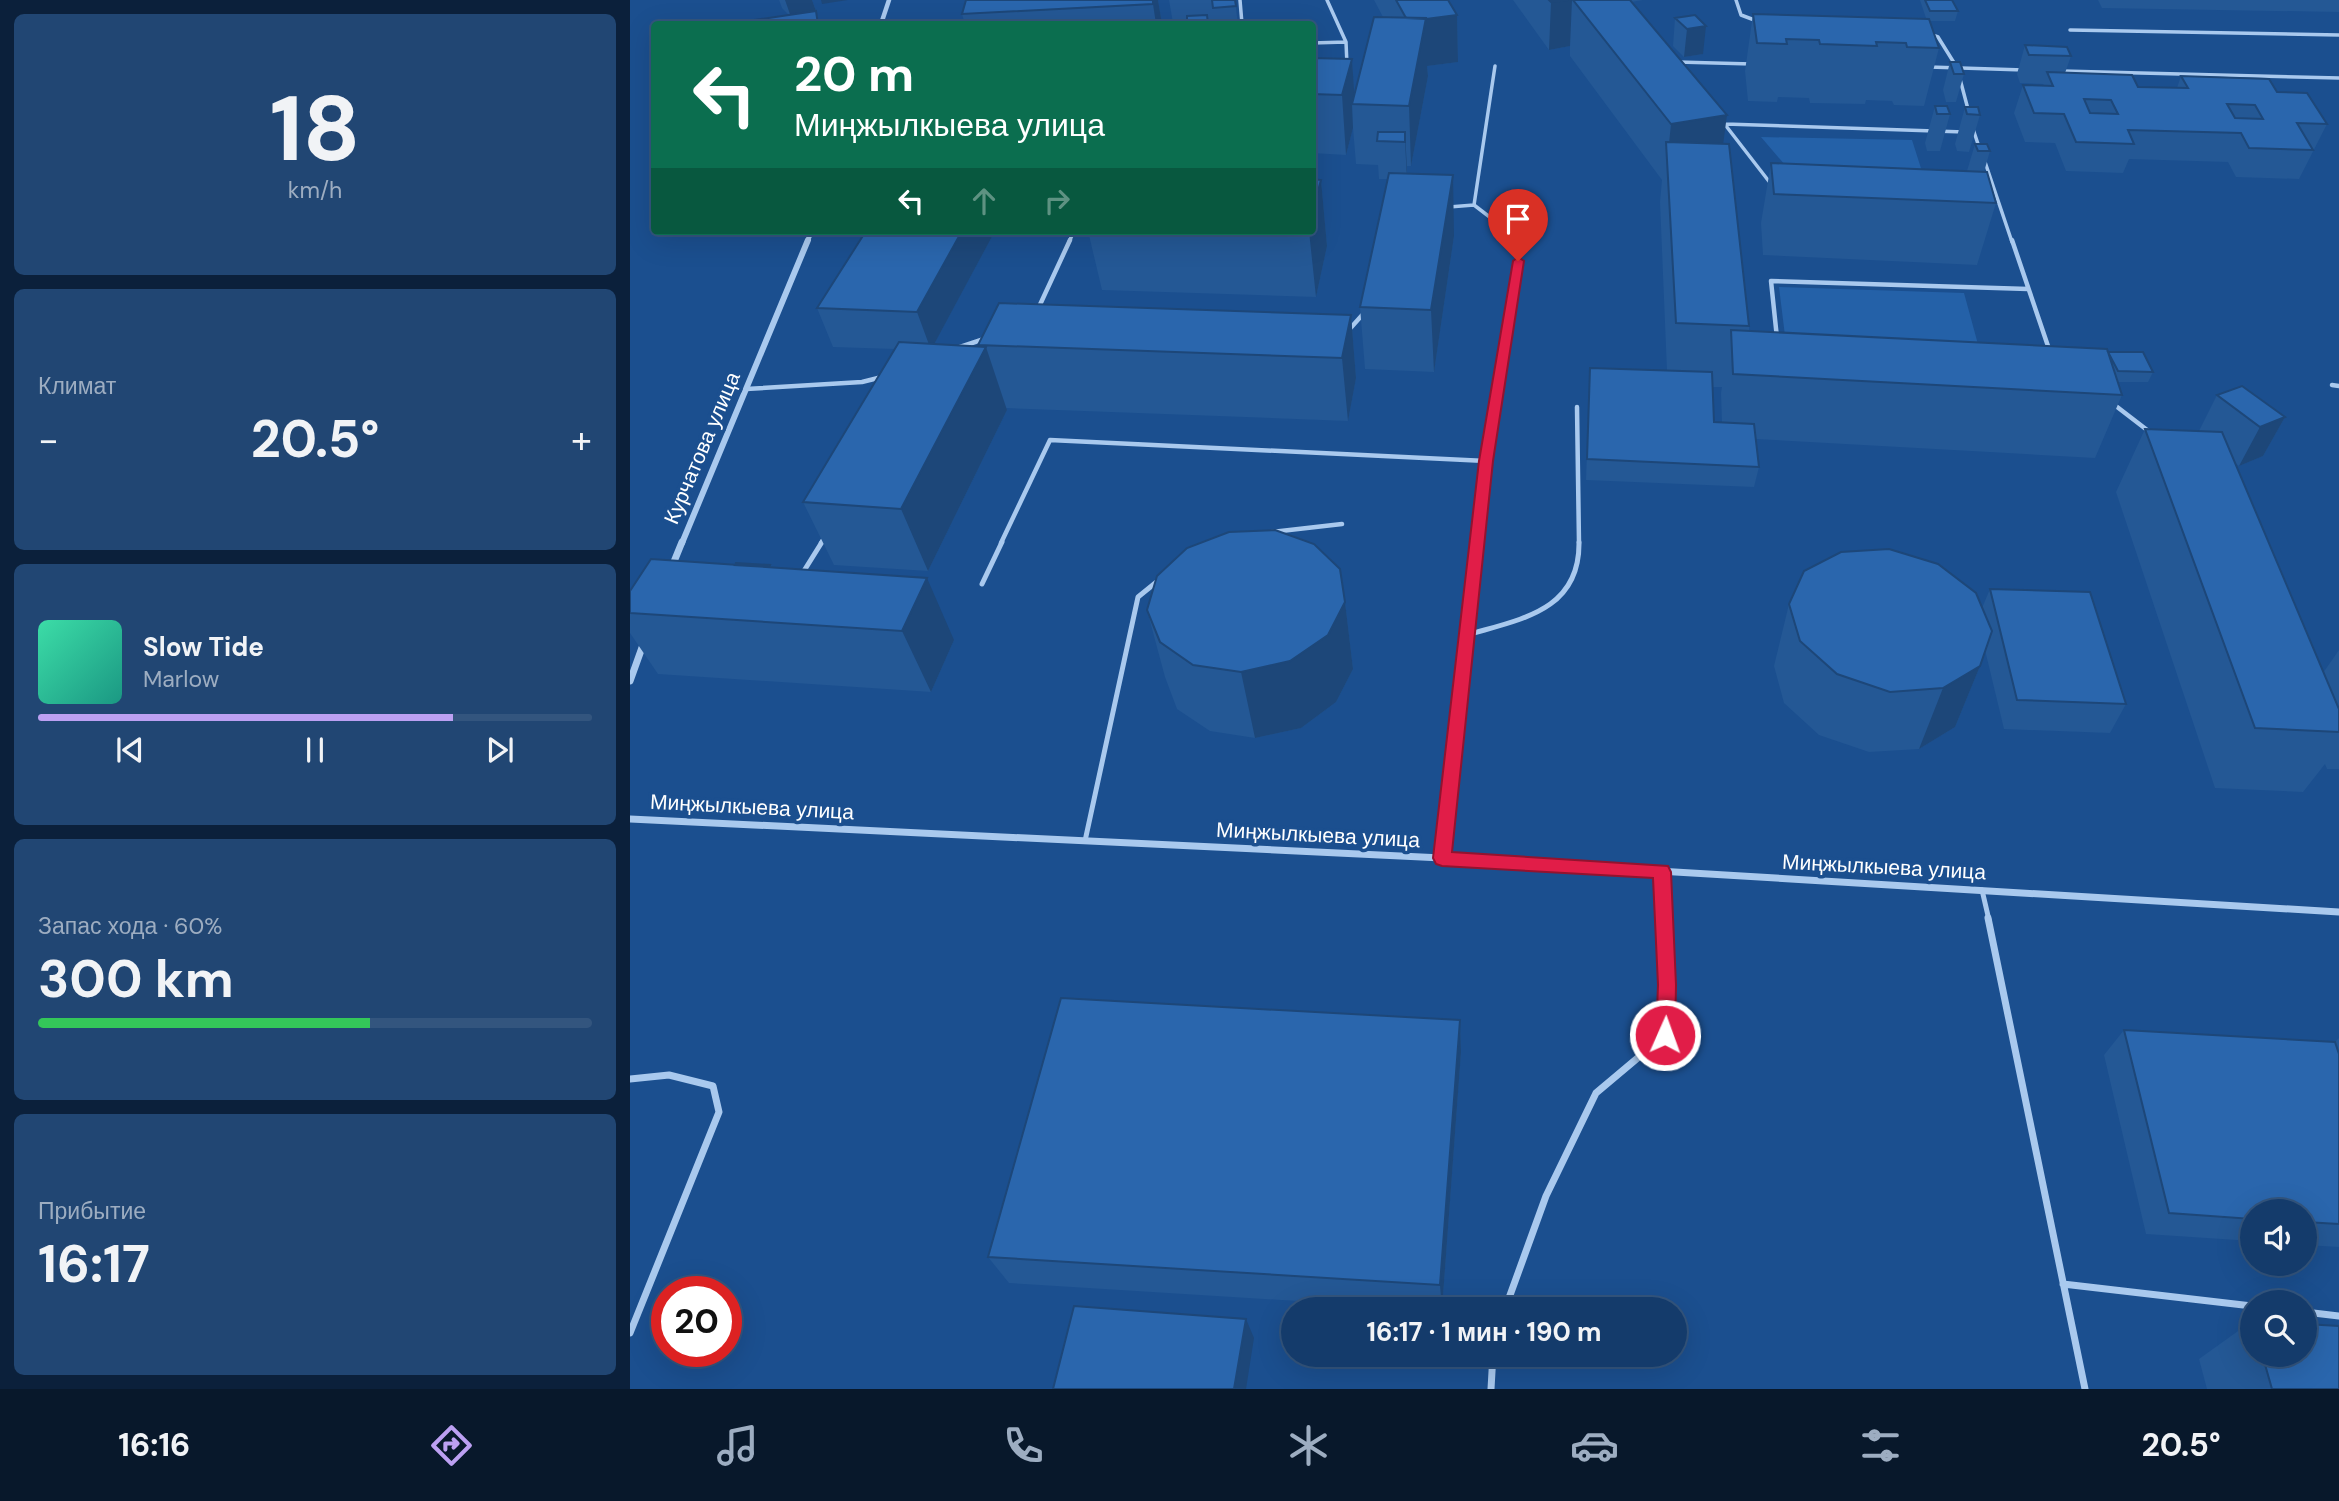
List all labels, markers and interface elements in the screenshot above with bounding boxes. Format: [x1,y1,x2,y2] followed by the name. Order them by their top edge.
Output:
[794,42,914,106] text: 20 m
[679,49,770,140] icon: left
[270,70,360,188] text: 18
[794,104,1105,146] text: Миңжылкыева улица
[288,175,342,205] text: km/h
[892,182,930,220] icon: left
[965,182,1003,220] icon: ahead
[1038,182,1076,220] icon: right
[1488,189,1548,261] pin
[1499,200,1537,238] icon: arrive
[657,367,747,528] street label: Курчатова улица
[38,371,116,401] text: Климат
[251,405,379,473] text: 20.5°
[38,415,59,465] text: −
[571,415,592,465] text: +
[143,630,264,664] text: Slow Tide
[143,664,219,694] text: Marlow
[111,731,149,769] icon: previous
[296,731,334,769] icon: pause
[481,731,519,769] icon: next
[649,788,855,826] street label: Миңжылкыева улица
[1215,816,1421,854] street label: Миңжылкыева улица
[1781,848,1987,886] street label: Миңжылкыева улица
[38,911,222,941] text: Запас хода · 60%
[38,945,234,1013] text: 300 km
[1628,998,1702,1072] position arrow
[38,1196,146,1226] text: Прибытие
[2240,1199,2317,1367] map controls
[2240,1199,2317,1276] button: sound
[38,1230,150,1298] text: 16:17
[651,1276,742,1367] speed limit sign: 20
[2240,1290,2317,1367] button: search
[1367,1315,1601,1349] text: 16:17 · 1 мин · 190 m
[427,1421,476,1470] icon: directions
[713,1421,762,1470] icon: music
[999,1421,1048,1470] icon: phone
[1284,1421,1333,1470] icon: climate
[1570,1421,1619,1470] icon: car
[1856,1421,1905,1470] icon: filters
[118,1424,190,1466] text: 16:16
[2141,1424,2221,1466] text: 20.5°

